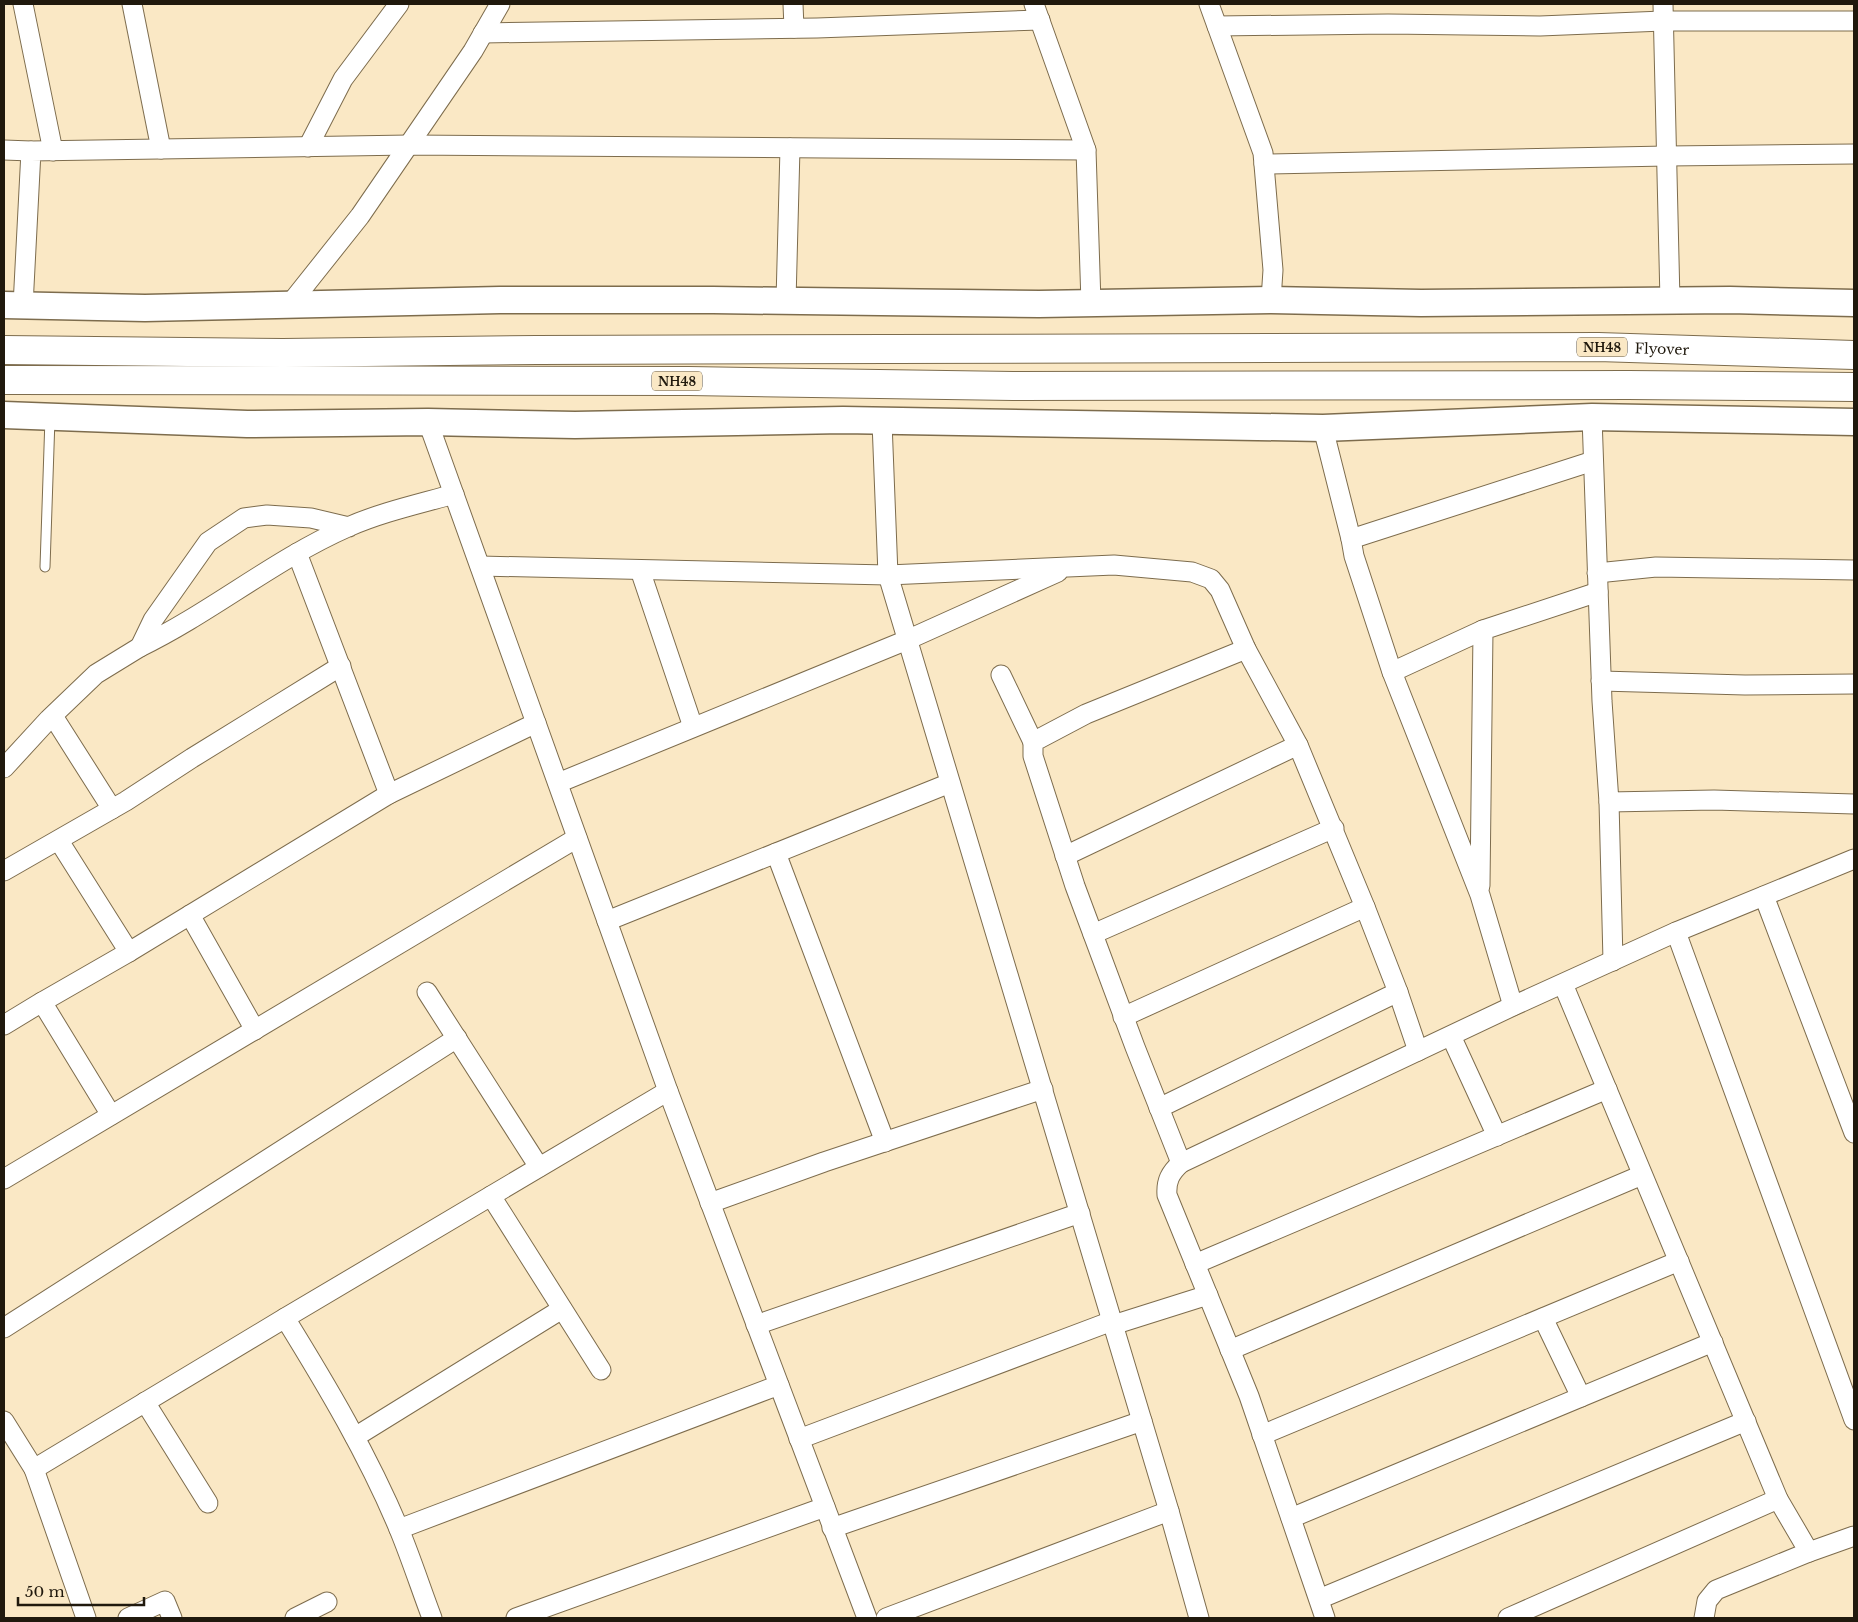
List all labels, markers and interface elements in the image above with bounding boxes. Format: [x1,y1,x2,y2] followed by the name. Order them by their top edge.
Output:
[1577,338,1627,357] road number: NH48
[1634,339,1690,359] street label: Flyover
[652,372,702,391] road number: NH48
[18,1574,144,1606] scale bar
[25,1582,65,1601] text: 50 m

